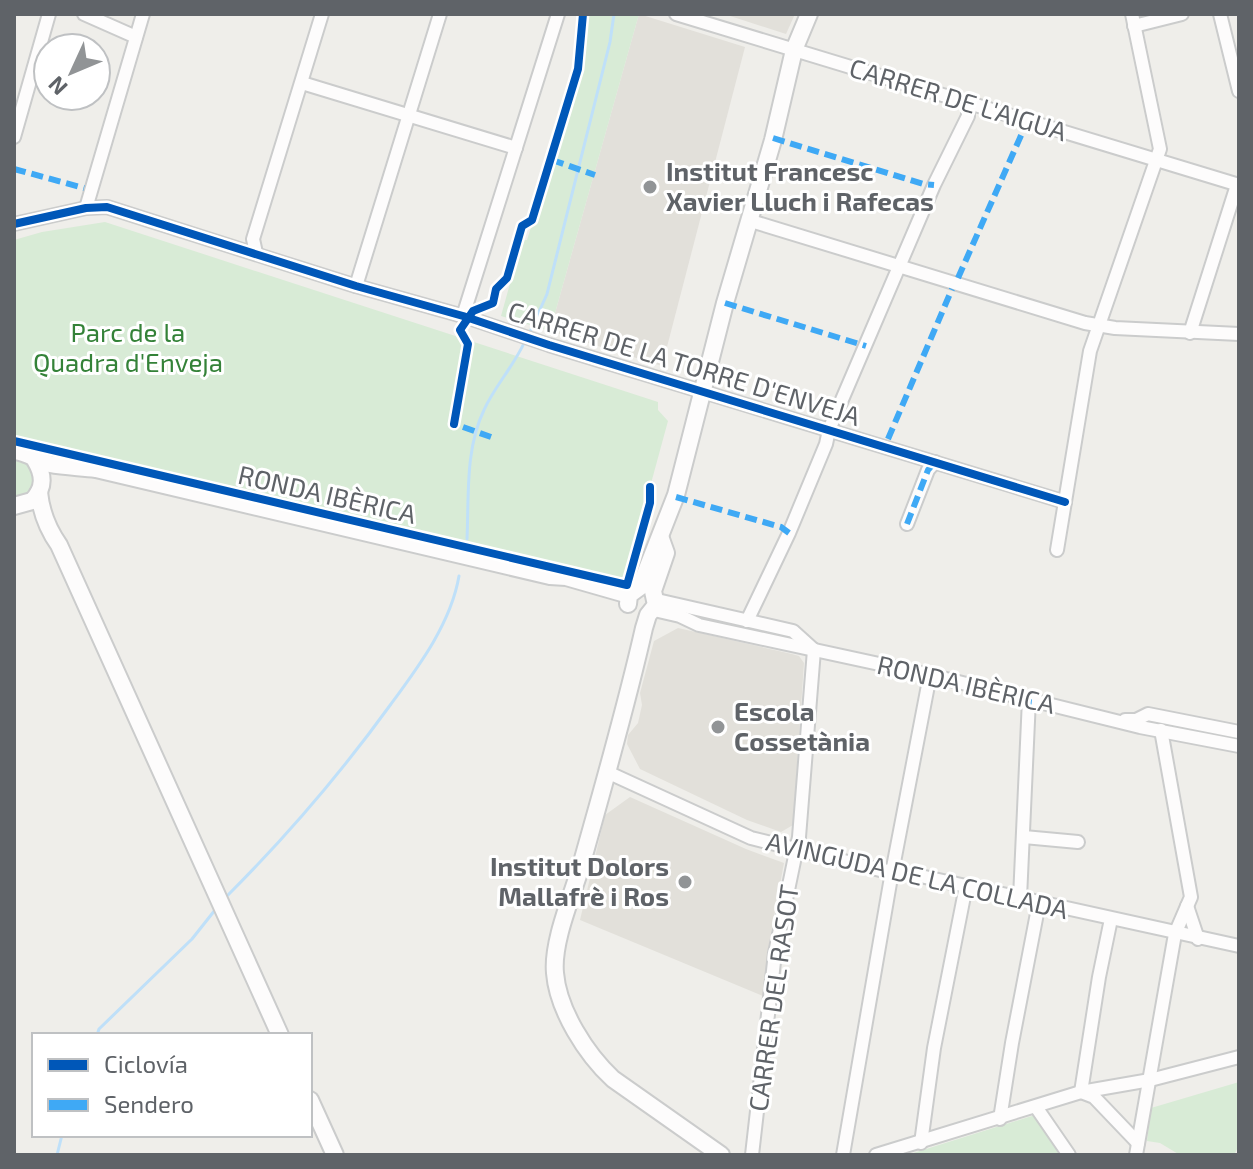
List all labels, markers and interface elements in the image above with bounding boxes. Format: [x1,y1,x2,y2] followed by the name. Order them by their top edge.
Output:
[32,32,112,112] north arrow
[846,51,1071,146] street label: CARRER DE L'AIGUA
[42,72,72,101] text: N
[666,155,934,216] place label: Institut Francesc Xavier Lluch i Rafecas
[641,178,659,196] marker: Institut Francesc Xavier Lluch i Rafecas
[504,294,864,431] street label: CARRER DE LA TORRE D'ENVEJA
[33,316,223,377] park label: Parc de la Quadra d'Enveja
[235,458,419,529] street label: RONDA IBÈRICA
[874,648,1058,719] street label: RONDA IBÈRICA
[734,695,870,756] place label: Escola Cossetània
[709,718,727,736] marker: Escola Cossetània
[763,825,1071,924] street label: AVINGUDA DE LA COLLADA
[490,850,669,911] place label: Institut Dolors Mallafrè i Ros
[676,873,694,891] marker: Institut Dolors Mallafrè i Ros
[741,882,804,1113] street label: CARRER DEL RASOT
[32,1033,312,1137] legend
[104,1049,188,1078] text: Ciclovía
[104,1089,194,1118] text: Sendero

